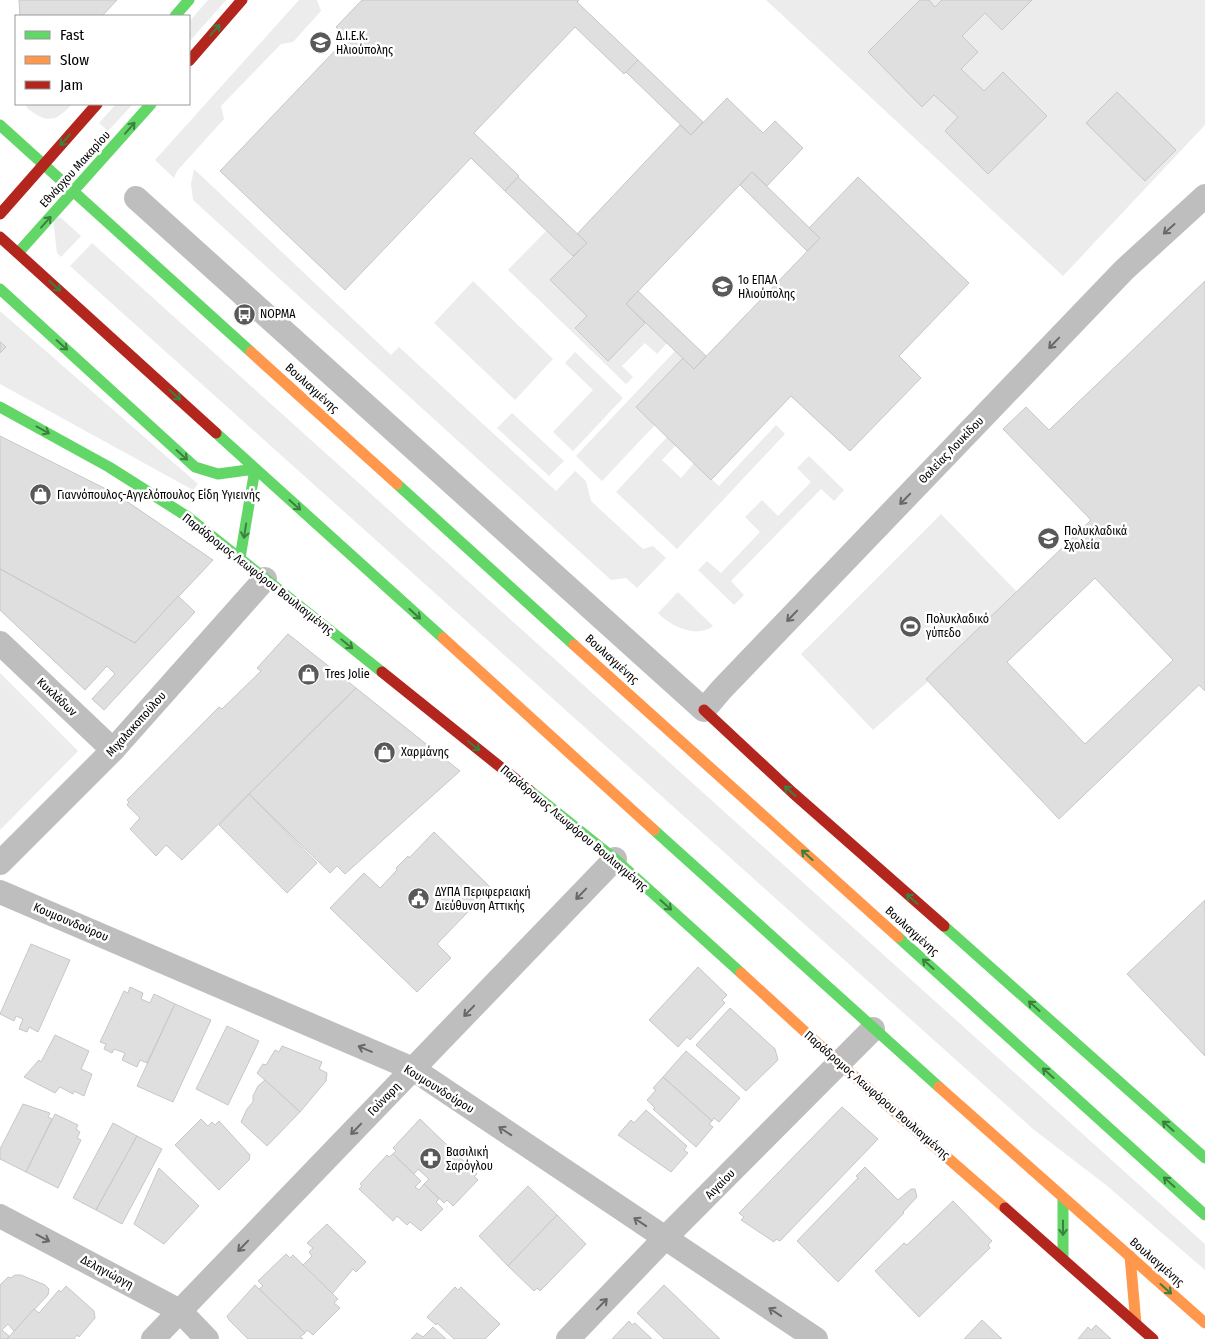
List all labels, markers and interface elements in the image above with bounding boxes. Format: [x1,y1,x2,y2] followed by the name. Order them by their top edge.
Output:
[15,15,190,105] legend
[210,24,221,37] one-way arrow
[60,26,84,44] text: Fast
[336,29,393,57] place label: Δ.Ι.Ε.Κ. Ηλιούπολης
[308,31,332,55] school or university icon: Δ.Ι.Ε.Κ. Ηλιούπολης
[60,51,89,69] text: Slow
[60,76,83,94] text: Jam
[124,122,136,135] one-way arrow
[37,128,113,210] street label: Εθνάρχου Μακαρίου
[59,134,71,147] one-way arrow
[40,216,52,229] one-way arrow
[1163,223,1175,235] one-way arrow
[738,273,795,301] place label: 1ο ΕΠΑΛ Ηλιούπολης
[710,275,734,299] school or university icon: 1ο ΕΠΑΛ Ηλιούπολης
[48,280,61,292] one-way arrow
[232,302,256,326] bus stop icon: ΝΟΡΜΑ
[260,307,296,321] place label: ΝΟΡΜΑ
[1048,337,1060,350] one-way arrow
[56,339,69,351] one-way arrow
[282,360,342,416] street label: Βουλιαγμένης
[168,389,181,401] one-way arrow
[915,414,987,486] street label: Θαλείας Λουκίδου
[35,426,49,436] one-way arrow
[176,449,189,461] one-way arrow
[29,483,53,507] shop icon: Γιαννόπουλος-Αγγελόπουλος Είδη Υγιεινής
[57,488,260,502] place label: Γιαννόπουλος-Αγγελόπουλος Είδη Υγιεινής
[899,492,911,505] one-way arrow
[288,499,301,511] one-way arrow
[180,511,336,637] street label: Παράδρομος Λεωφόρου Βουλιαγμένης
[239,523,249,539] one-way arrow
[1064,524,1127,552] place label: Πολυκλαδικά Σχολεία
[1036,526,1060,550] school or university icon: Πολυκλαδικά Σχολεία
[408,608,421,620] one-way arrow
[786,610,799,622] one-way arrow
[925,612,989,640] place label: Πολυκλαδικό γύπεδο
[898,614,922,638] sports icon: Πολυκλαδικό γύπεδο
[582,631,642,687] street label: Βουλιαγμένης
[340,638,353,649] one-way arrow
[297,662,321,686] shop icon: Tres Jolie
[325,667,370,681] place label: Tres Jolie
[34,675,80,719] street label: Κυκλάδων
[103,689,169,759] street label: Μιχαλακοπούλου
[373,740,397,764] shop icon: Χαρμάνης
[467,740,480,751] one-way arrow
[401,745,449,759] place label: Χαρμάνης
[497,762,651,894] street label: Παράδρομος Λεωφόρου Βουλιαγμένης
[784,785,797,797] one-way arrow
[801,849,814,861] one-way arrow
[435,885,531,913] place label: ΔΥΠΑ Περιφερειακή Διεύθυνση Αττικής
[407,887,431,911] public building icon: ΔΥΠΑ Περιφερειακή Διεύθυνση Αττικής
[575,888,587,900] one-way arrow
[906,893,919,904] one-way arrow
[659,899,672,911] one-way arrow
[31,900,111,944] street label: Κουμουνδούρου
[882,903,942,959] street label: Βουλιαγμένης
[921,958,934,970] one-way arrow
[1027,1000,1040,1012] one-way arrow
[463,1005,475,1017] one-way arrow
[801,1028,953,1162] street label: Παράδρομος Λεωφόρου Βουλιαγμένης
[358,1044,374,1053] one-way arrow
[401,1062,477,1116] street label: Κουμουνδούρου
[1042,1067,1055,1079] one-way arrow
[365,1079,403,1119] street label: Γούναρη
[1162,1120,1175,1131] one-way arrow
[350,1122,362,1135] one-way arrow
[498,1126,512,1136] one-way arrow
[446,1145,493,1173] place label: Βασιλική Σαρόγλου
[418,1147,442,1171] pharmacy icon: Βασιλική Σαρόγλου
[702,1166,738,1202] street label: Αιγαίου
[1162,1176,1175,1188] one-way arrow
[633,1216,647,1227] one-way arrow
[1058,1220,1068,1236] one-way arrow
[35,1234,50,1243] one-way arrow
[1127,1235,1187,1289] street label: Βουλιαγμένης
[237,1239,249,1252] one-way arrow
[78,1252,136,1292] street label: Δεληγιώργη
[1159,1283,1172,1294] one-way arrow
[596,1298,608,1310] one-way arrow
[768,1307,782,1317] one-way arrow

